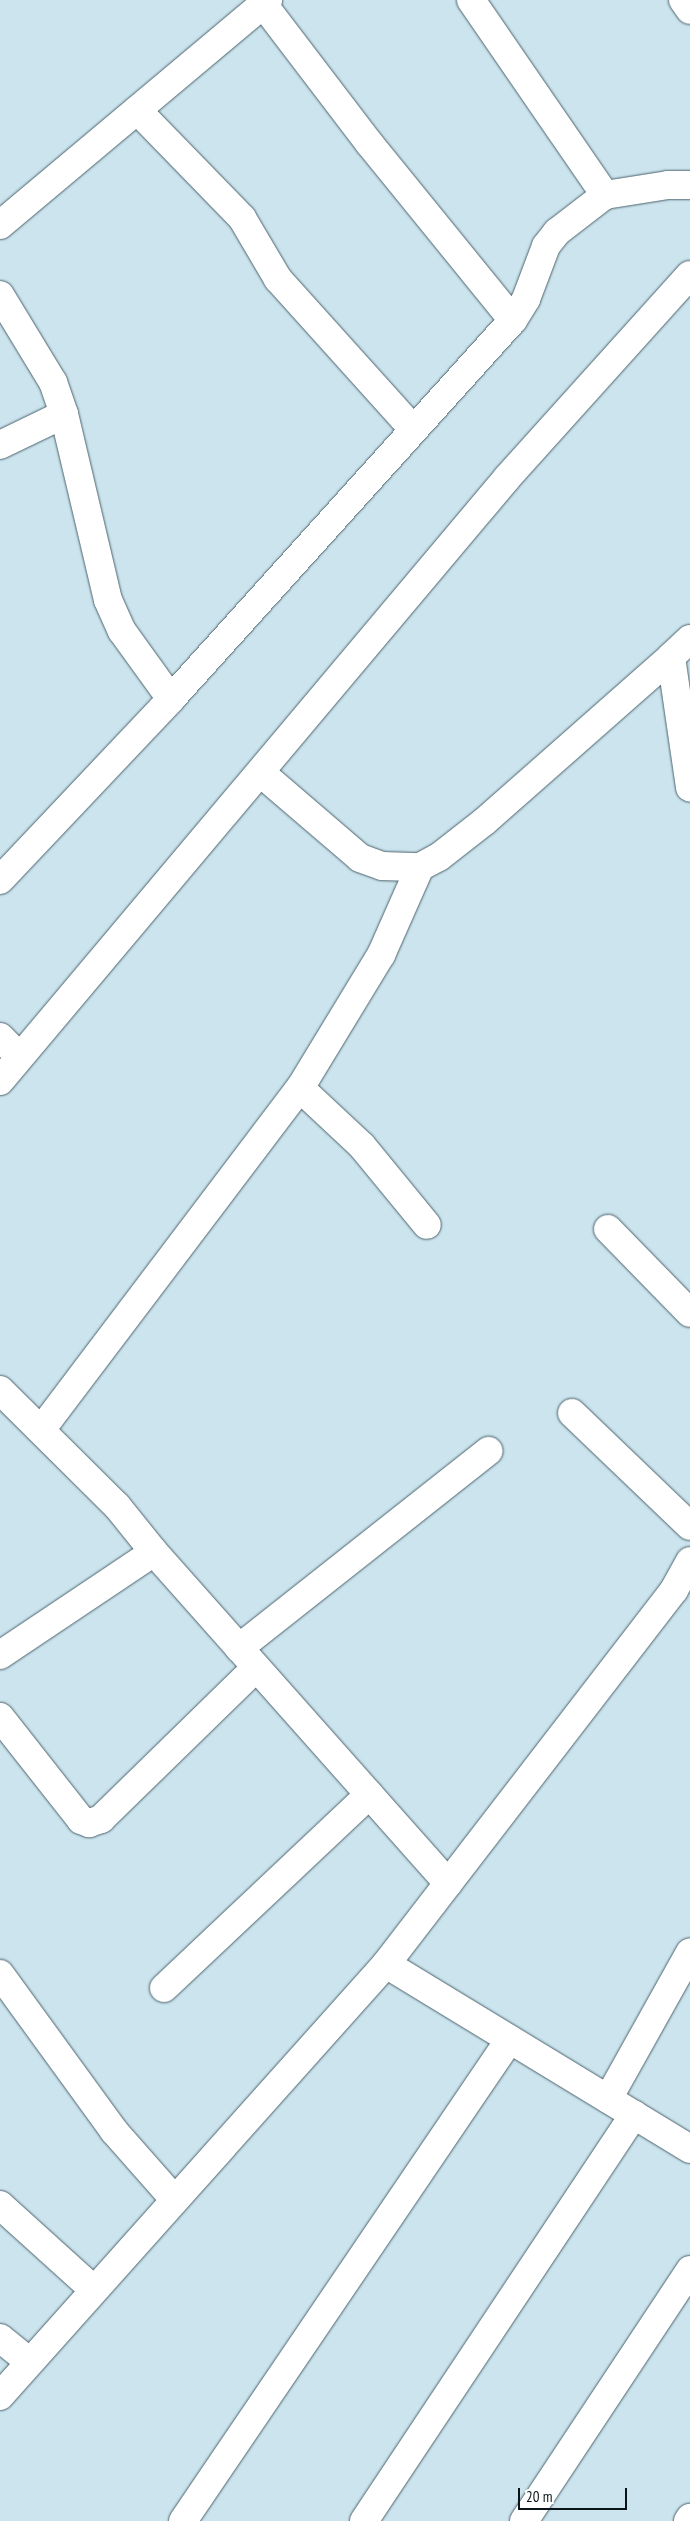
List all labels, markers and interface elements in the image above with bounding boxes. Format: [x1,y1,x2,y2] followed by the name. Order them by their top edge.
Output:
[520,2478,629,2510] scale bar
[526,2487,552,2506] text: 20 m

